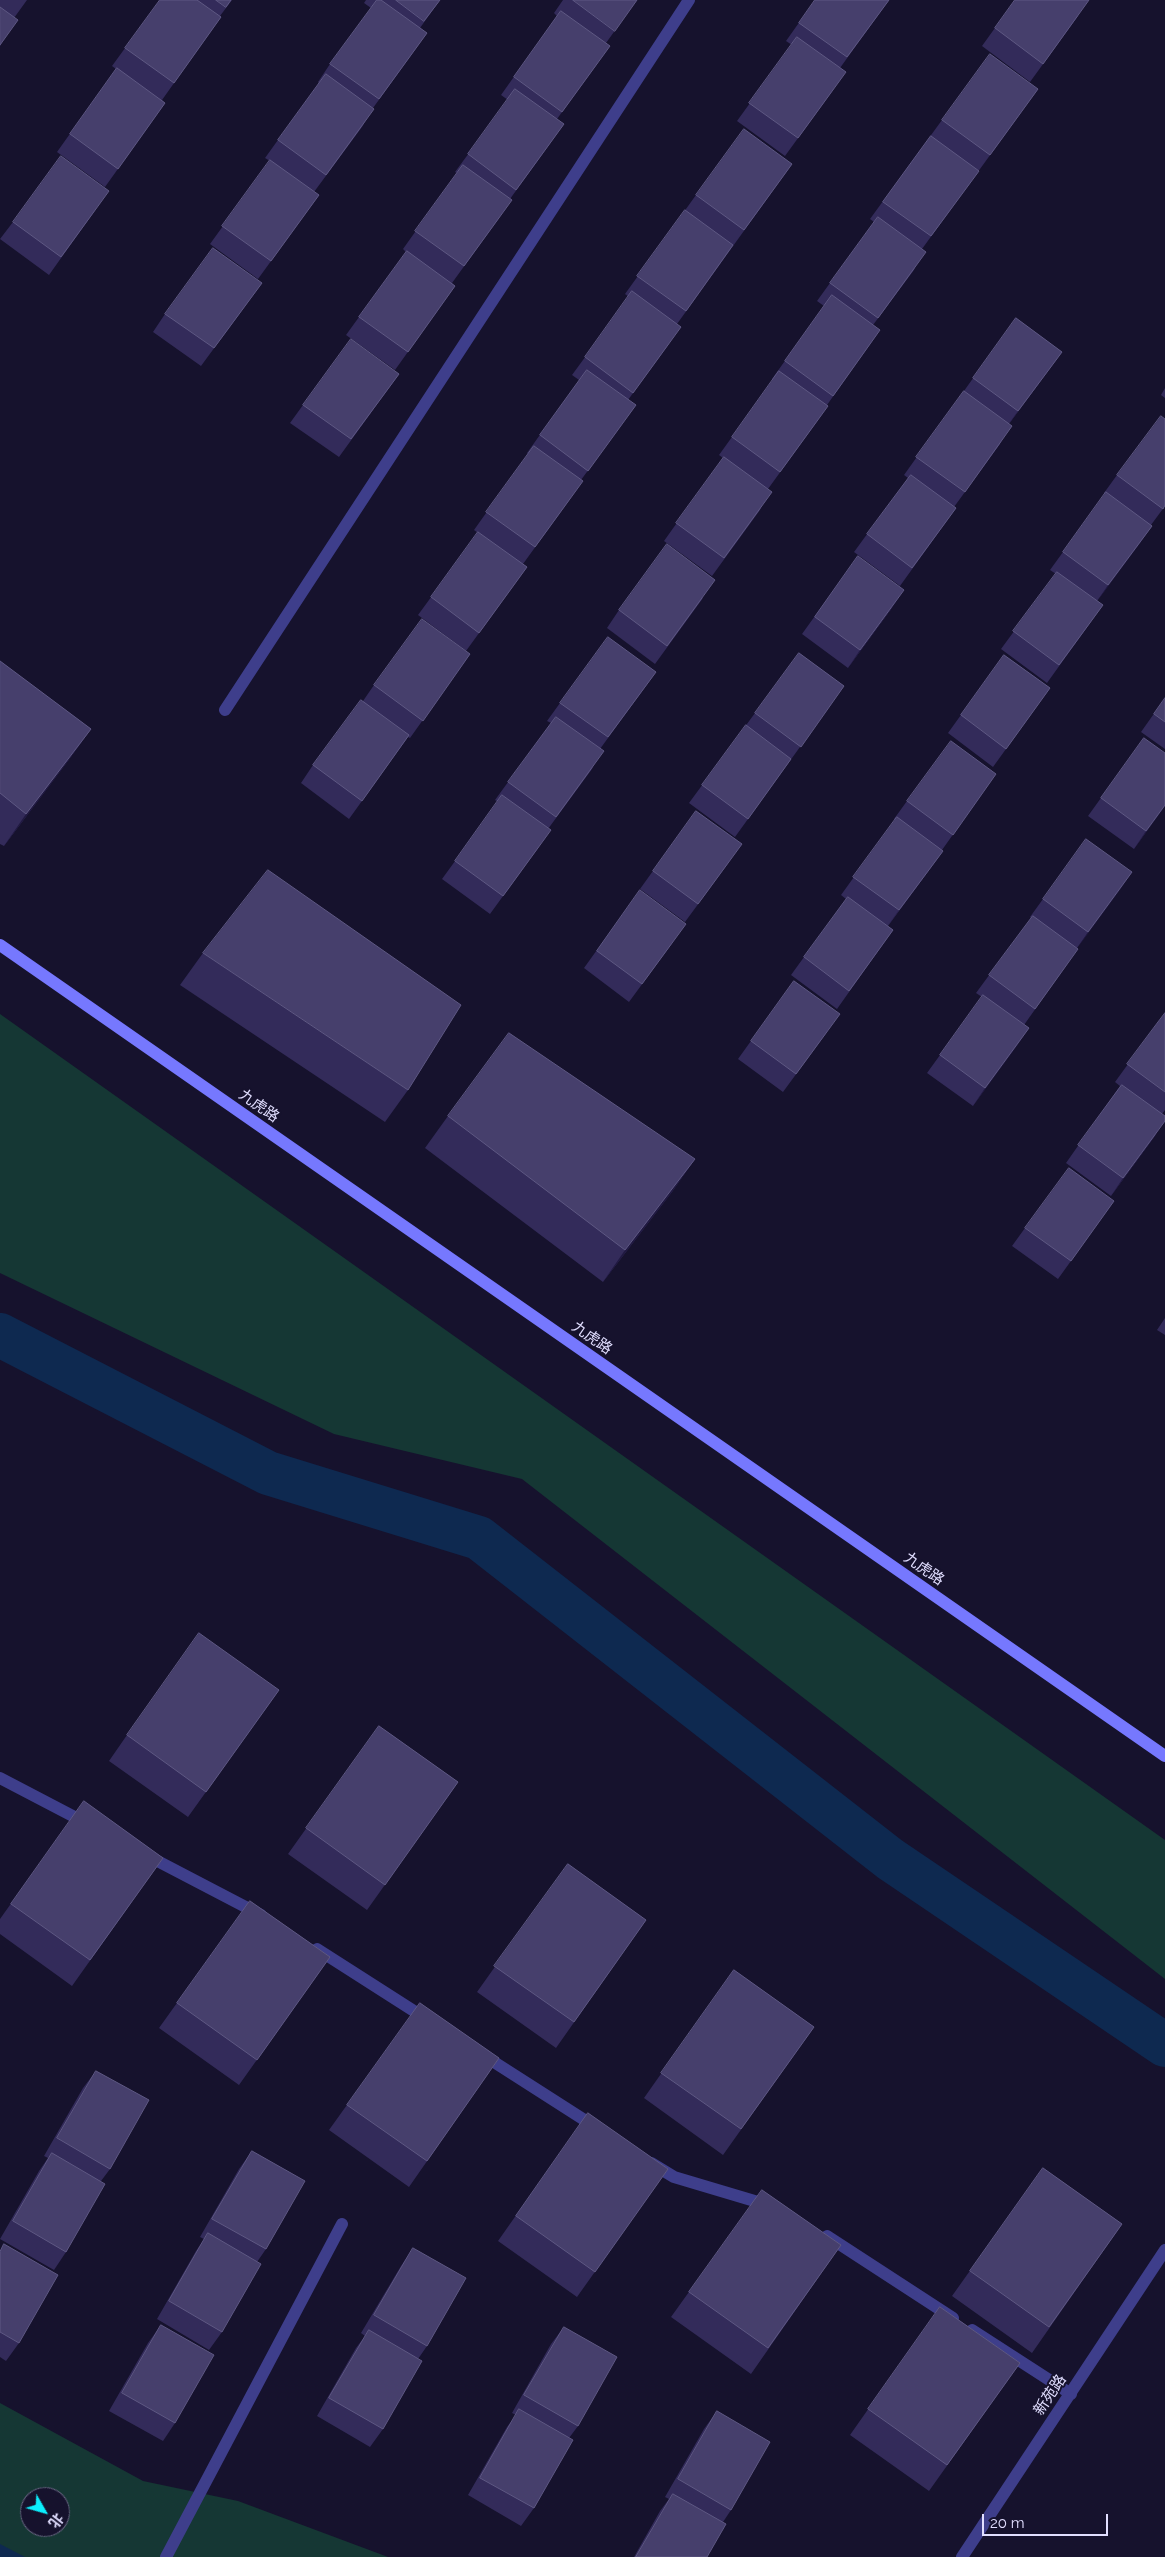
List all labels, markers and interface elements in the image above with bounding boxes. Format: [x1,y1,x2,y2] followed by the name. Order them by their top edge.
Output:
[235,1086,283,1126] street label: 九虎路
[568,1318,616,1358] street label: 九虎路
[900,1549,948,1589] street label: 九虎路
[1030,2371,1070,2419] street label: 新苑路
[20,2487,70,2537] north arrow
[985,2504,1111,2536] scale bar
[45,2510,67,2531] text: 北
[990,2514,1025,2532] text: 20 m

